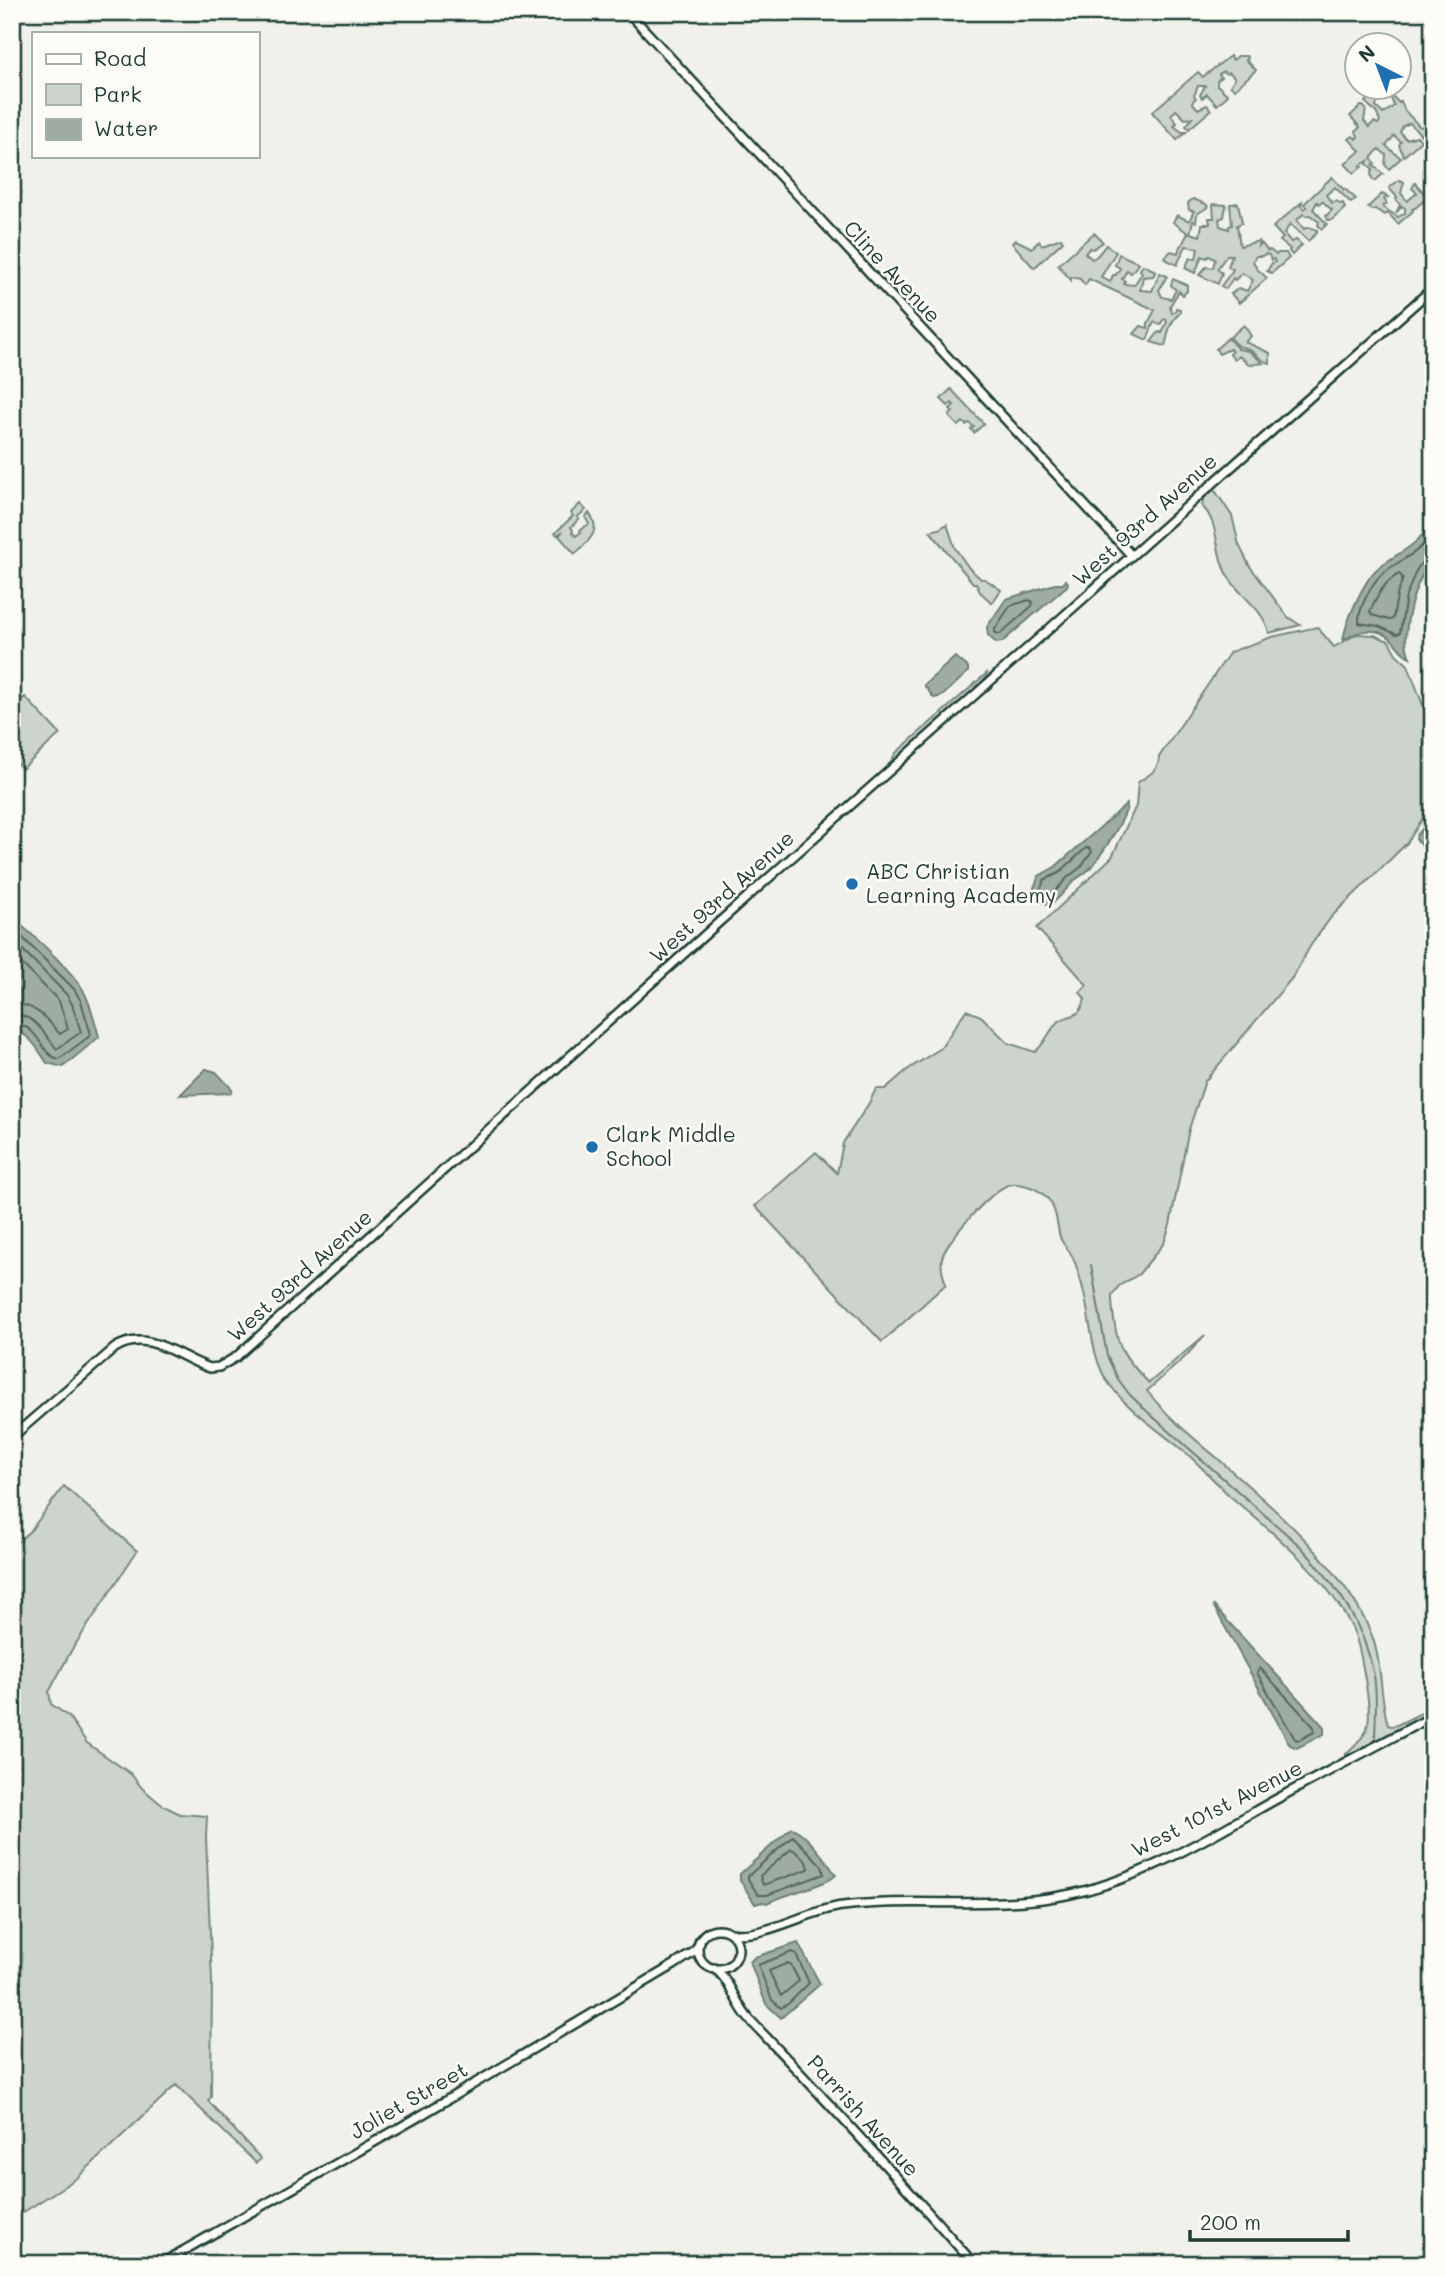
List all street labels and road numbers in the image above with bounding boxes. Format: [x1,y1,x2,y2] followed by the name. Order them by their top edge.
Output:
[839,214,948,328] street label: Cline Avenue
[1066,447,1222,591] street label: West 93rd Avenue
[643,824,799,968] street label: West 93rd Avenue
[221,1203,377,1347] street label: West 93rd Avenue
[1126,1753,1306,1862] street label: West 101st Avenue
[802,2048,926,2182] street label: Parrish Avenue
[345,2055,472,2144] street label: Joliet Street

